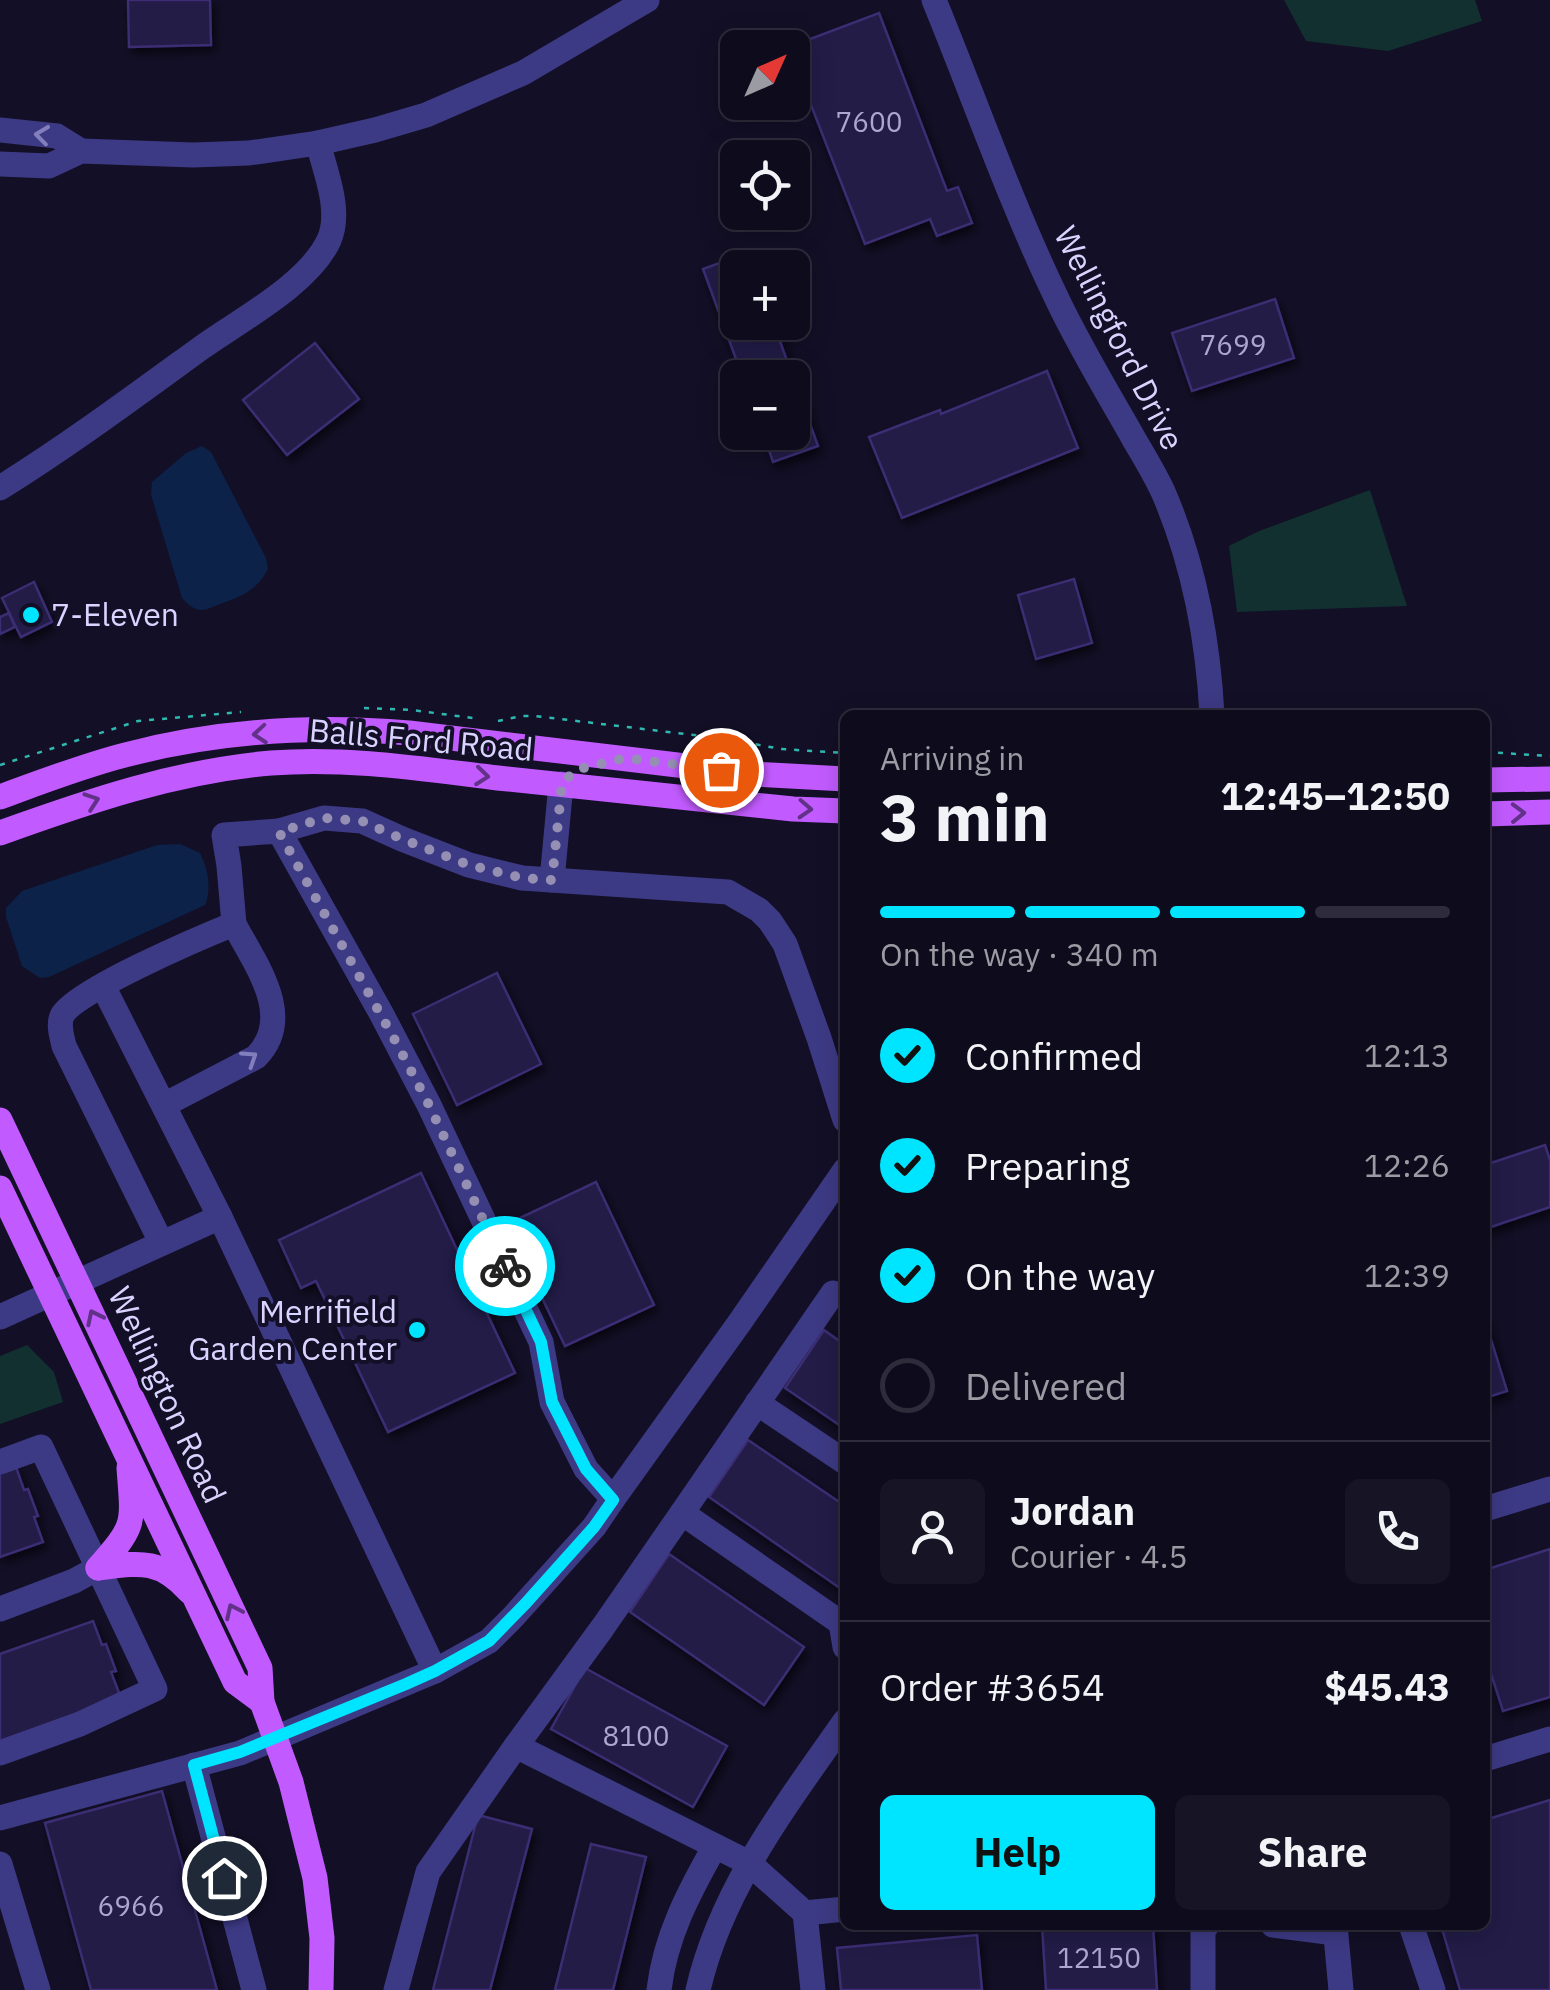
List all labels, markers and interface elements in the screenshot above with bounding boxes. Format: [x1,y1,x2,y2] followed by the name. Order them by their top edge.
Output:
[720,30,810,120] north arrow
[720,30,810,450] map controls
[835,103,903,140] house number: 7600
[34,125,50,146] one-way arrow
[720,140,810,230] button: locate
[1045,218,1194,457] street label: Wellingford Drive
[720,250,810,340] button: +
[1199,326,1267,363] house number: 7699
[720,360,810,450] button: −
[51,593,179,635] place label: 7-Eleven
[20,604,42,626] marker: 7-Eleven
[307,708,535,770] street label: Balls Ford Road
[252,722,268,744] one-way arrow
[679,728,764,813] pin
[880,737,1025,779] text: Arriving in
[694,743,749,798] icon: bag
[474,765,490,786] one-way arrow
[1220,771,1450,820] text: 12:45–12:50
[880,774,1050,859] text: 3 min
[82,792,99,812] one-way arrow
[798,798,814,819] one-way arrow
[1510,802,1526,824] one-way arrow
[880,933,1159,975] text: On the way · 340 m
[880,1028,935,1083] icon: check
[965,1031,1143,1080] text: Confirmed
[1364,1034,1450,1076] text: 12:13
[239,1052,257,1071] one-way arrow
[880,1138,935,1193] icon: check
[965,1141,1130,1190] text: Preparing
[1364,1144,1450,1186] text: 12:26
[455,1216,555,1316] courier
[478,1239,533,1294] icon: bike
[880,1248,935,1303] icon: check
[965,1251,1155,1300] text: On the way
[1364,1254,1450,1296] text: 12:39
[99,1280,236,1510] street label: Wellington Road
[188,1290,397,1369] place label: Merrifield Garden Center
[86,1309,106,1327] one-way arrow
[406,1319,428,1341] marker: Merrifield Garden Center
[965,1361,1127,1410] text: Delivered
[880,1479,985,1584] button: person
[1345,1479,1450,1584] button: phone
[1010,1486,1135,1535] text: Jordan
[1010,1535,1188,1577] text: Courier · 4.5
[225,1603,245,1621] one-way arrow
[880,1662,1105,1711] text: Order #3654
[1324,1662,1450,1711] text: $45.43
[602,1717,670,1754] house number: 8100
[880,1795,1155,1910] button: Help
[1175,1795,1450,1910] button: Share
[182,1836,267,1921] pin
[197,1851,252,1906] icon: home
[97,1887,165,1924] house number: 6966
[1057,1939,1141,1976] house number: 12150

